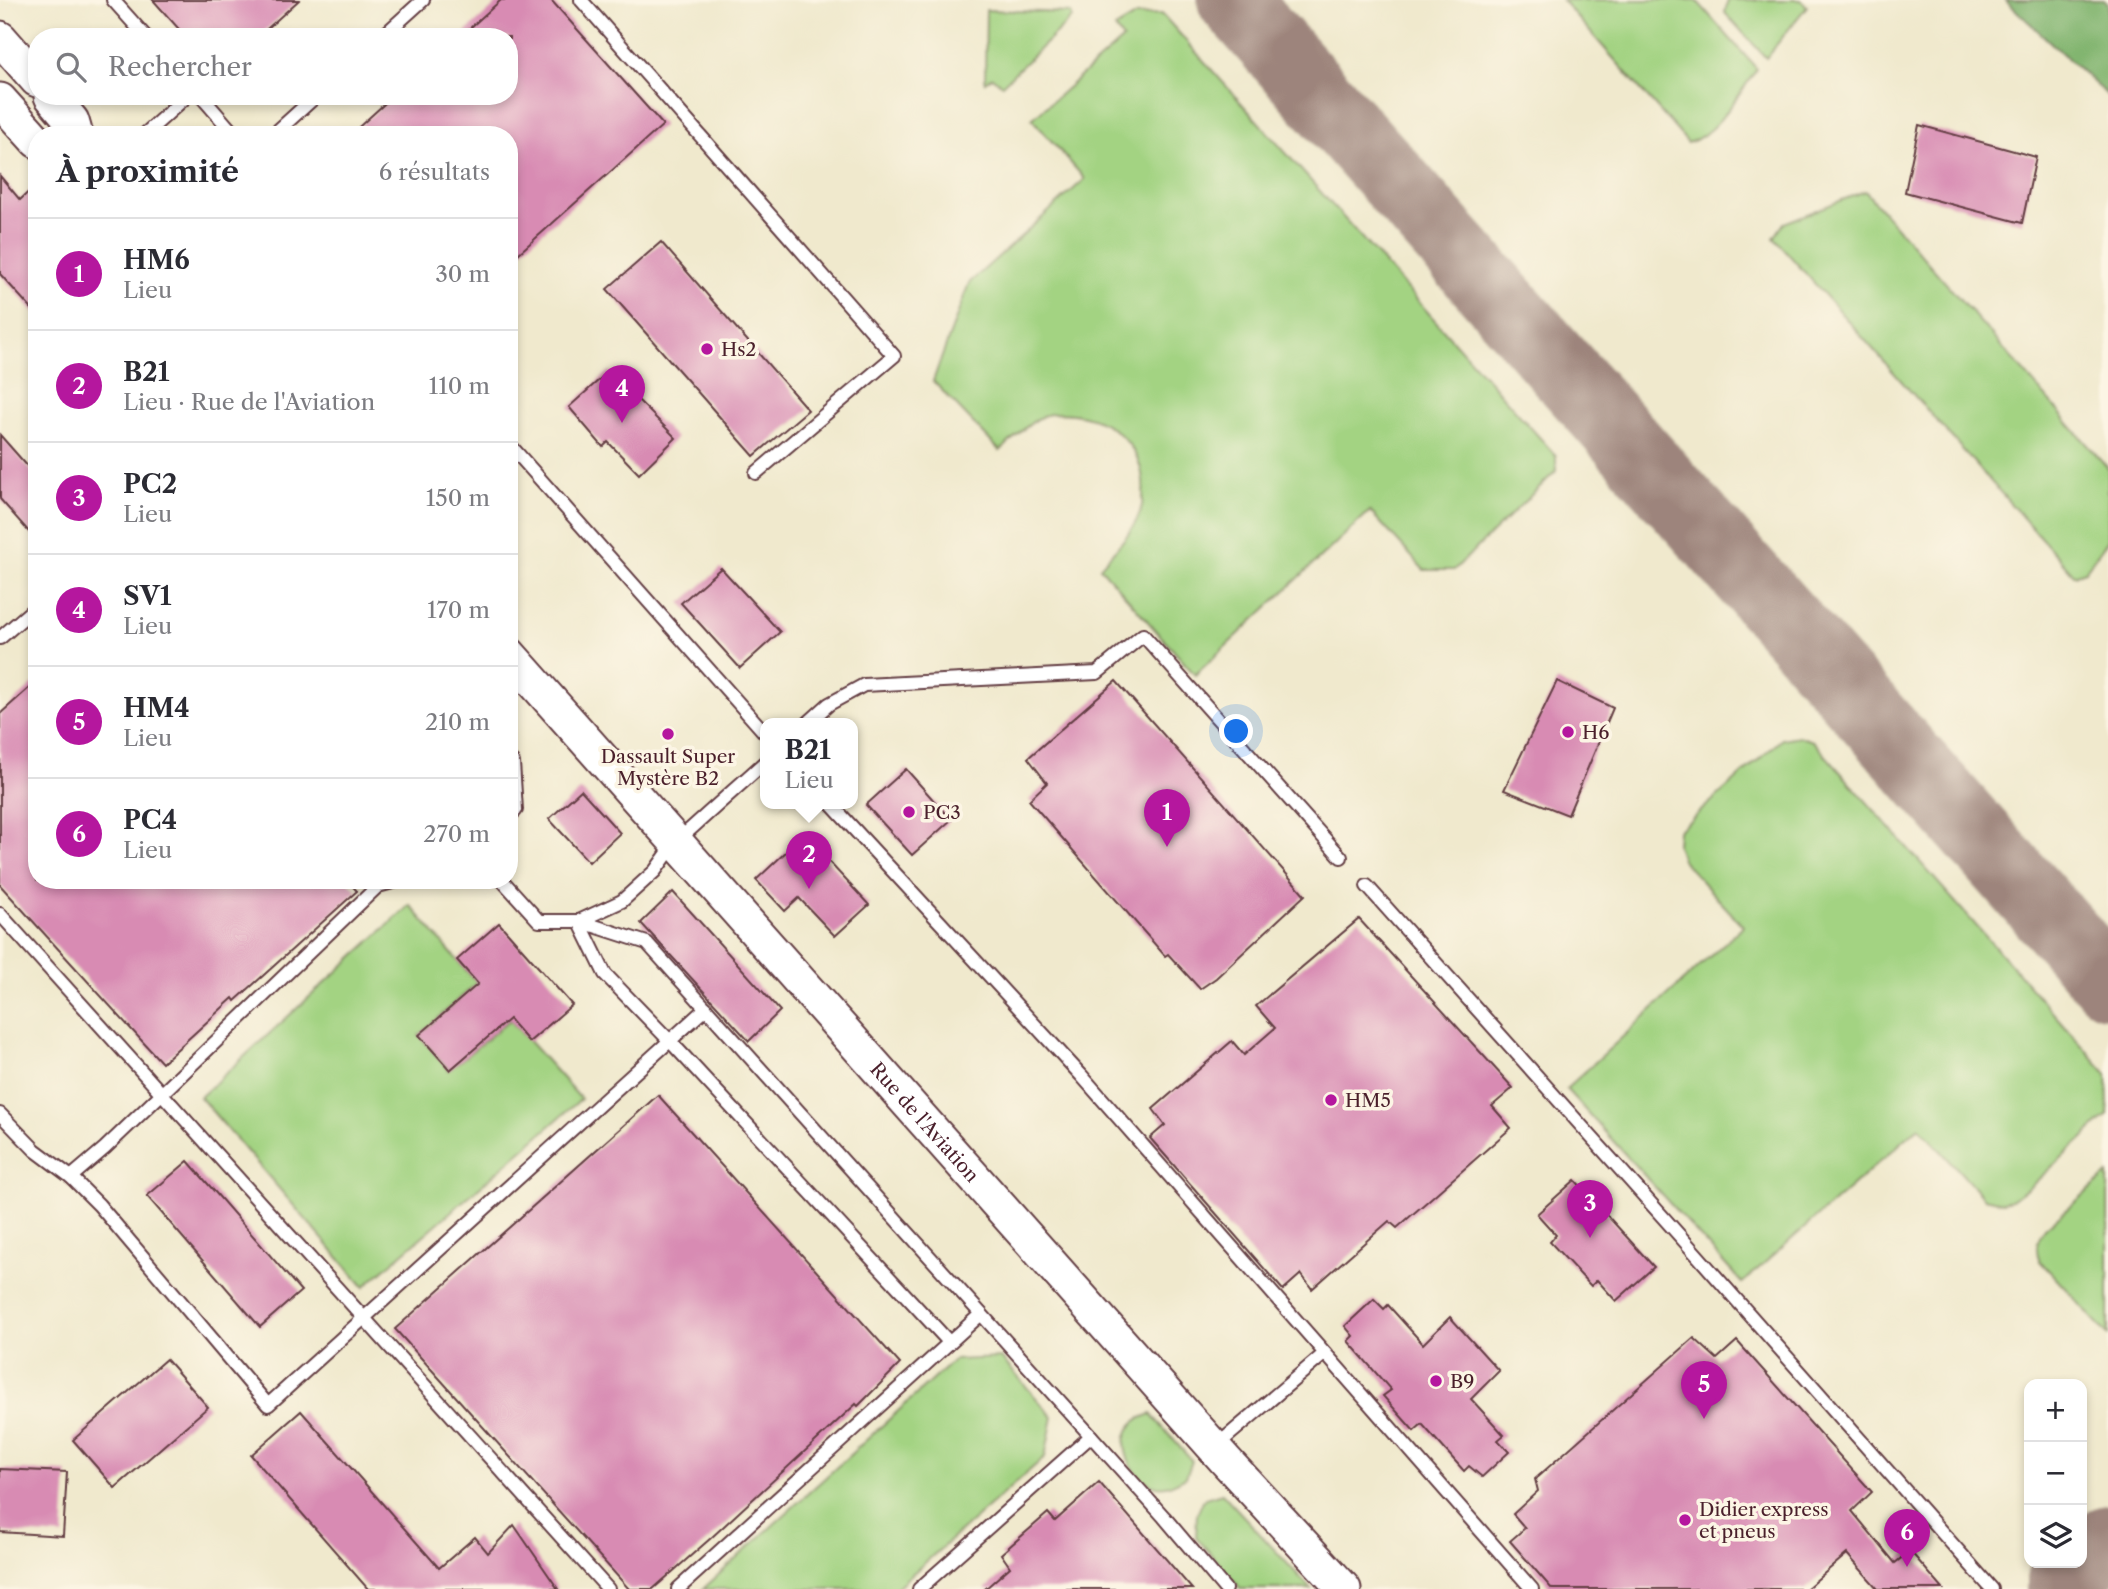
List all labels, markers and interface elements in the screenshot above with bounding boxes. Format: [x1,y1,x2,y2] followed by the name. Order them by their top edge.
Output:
[28,28,518,105] search box
[52,48,90,86] icon: search
[108,51,252,83] text: Rechercher
[56,153,239,190] text: À proximité
[379,158,490,186] text: 6 résultats
[123,244,190,276] text: HM6
[74,260,84,288] text: 1
[435,260,490,288] text: 30 m
[123,276,172,304] text: Lieu
[721,338,756,361] place label: Hs2
[699,341,715,357] marker: Hs2
[123,356,169,388] text: B21
[599,365,645,423] pin: 4
[72,372,86,400] text: 2
[429,372,490,400] text: 110 m
[123,388,375,416] text: Lieu · Rue de l'Aviation
[123,468,177,500] text: PC2
[73,484,86,512] text: 3
[426,484,490,512] text: 150 m
[123,500,172,528] text: Lieu
[123,580,171,612] text: SV1
[72,596,86,624] text: 4
[427,596,490,624] text: 170 m
[123,612,172,640] text: Lieu
[123,692,190,724] text: HM4
[73,708,85,736] text: 5
[425,708,490,736] text: 210 m
[1219,714,1253,748] your location
[760,718,858,809] popup
[1582,721,1609,744] place label: H6
[123,724,172,752] text: Lieu
[1560,724,1576,740] marker: H6
[660,726,676,742] marker: Dassault Super Mystère B2
[784,734,831,766] text: B21
[601,745,735,790] place label: Dassault Super Mystère B2
[784,766,834,794] text: Lieu
[1144,789,1190,847] pin: 1
[923,801,961,824] place label: PC3
[123,804,177,836] text: PC4
[901,804,917,820] marker: PC3
[72,820,86,848] text: 6
[423,820,490,848] text: 270 m
[786,831,832,889] pin: 2
[123,836,172,864] text: Lieu
[865,1058,984,1187] street label: Rue de l'Aviation
[1345,1089,1391,1112] place label: HM5
[1323,1092,1339,1108] marker: HM5
[1567,1180,1613,1238] pin: 3
[1681,1361,1727,1419] pin: 5
[1450,1370,1474,1393] place label: B9
[1428,1373,1444,1389] marker: B9
[2024,1379,2087,1568] map controls
[2024,1379,2087,1442] button: +
[2024,1442,2087,1505] button: −
[1699,1498,1828,1543] place label: Didier express et pneus
[2024,1505,2087,1568] button: layers
[1884,1509,1930,1567] pin: 6
[1677,1512,1693,1528] marker: Didier express et pneus

